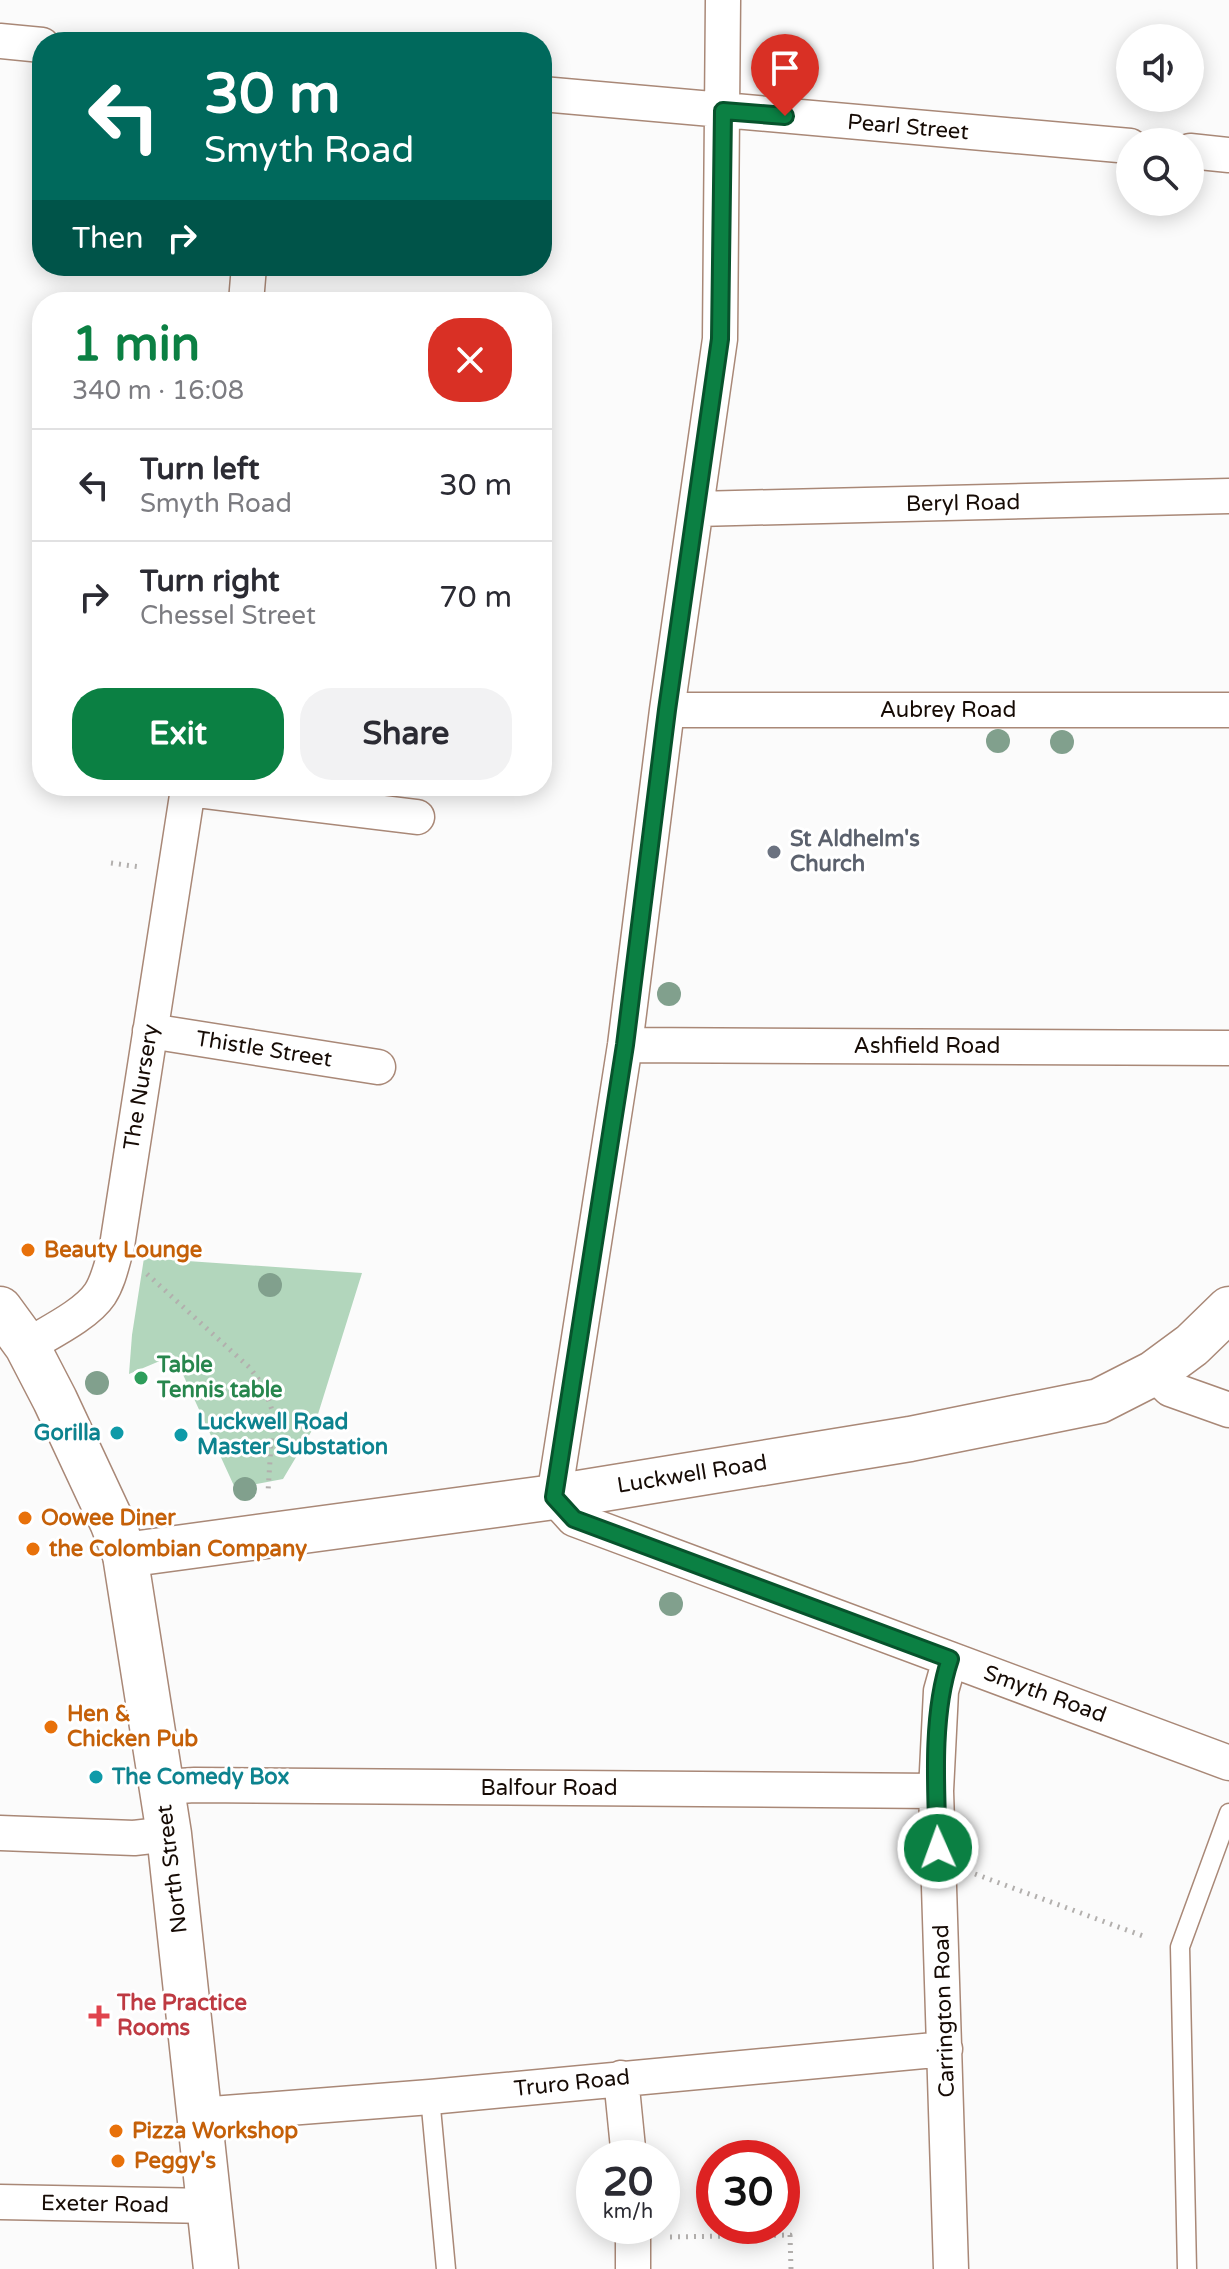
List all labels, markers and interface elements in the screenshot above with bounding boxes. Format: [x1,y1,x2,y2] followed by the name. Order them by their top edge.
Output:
[1116,24,1204,216] map controls
[1116,24,1204,112] button: sound
[751,34,819,116] pin
[763,46,807,90] icon: arrive
[204,61,340,128] text: 30 m
[72,64,176,168] icon: left
[846,109,970,145] street label: Pearl Street
[1116,128,1204,216] button: search
[204,129,414,172] text: Smyth Road
[160,216,204,260] icon: right
[72,220,144,257] text: Then
[72,316,200,374] text: 1 min
[428,318,512,402] button: close
[72,375,244,406] text: 340 m · 16:08
[140,451,259,488] text: Turn left
[72,463,116,507] icon: left
[439,467,512,504] text: 30 m
[140,488,292,519] text: Smyth Road
[906,489,1020,517] street label: Beryl Road
[140,563,280,600] text: Turn right
[72,575,116,619] icon: right
[439,579,512,616] text: 70 m
[140,600,316,631] text: Chessel Street
[72,688,284,780] button: Exit
[300,688,512,780] button: Share
[880,697,1016,723] street label: Aubrey Road
[790,826,920,877] place label: St Aldhelm's Church
[765,843,783,861] marker: St Aldhelm's Church
[118,1022,164,1152] street label: The Nursery
[194,1025,334,1073] street label: Thistle Street
[854,1033,1000,1059] street label: Ashfield Road
[44,1237,202,1263] place label: Beauty Lounge
[19,1241,37,1259] marker: Beauty Lounge
[156,1352,283,1403] place label: Table Tennis table
[132,1369,150,1387] marker: Table Tennis table
[197,1409,388,1460] place label: Luckwell Road Master Substation
[34,1420,101,1446] place label: Gorilla
[108,1424,126,1442] marker: Gorilla
[172,1426,190,1444] marker: Luckwell Road Master Substation
[615,1449,769,1499] street label: Luckwell Road
[41,1505,176,1531] place label: Oowee Diner
[16,1509,34,1527] marker: Oowee Diner
[49,1536,307,1562] place label: the Colombian Company
[24,1540,42,1558] marker: the Colombian Company
[980,1660,1110,1728] street label: Smyth Road
[67,1701,198,1752] place label: Hen & Chicken Pub
[42,1718,60,1736] marker: Hen & Chicken Pub
[111,1764,289,1790] place label: The Comedy Box
[87,1768,105,1786] marker: The Comedy Box
[480,1775,618,1801] street label: Balfour Road
[151,1803,193,1935] street label: North Street
[896,1806,980,1890] position arrow
[928,1924,960,2098] street label: Carrington Road
[116,1990,247,2041] place label: The Practice Rooms
[88,2005,110,2027] marker: The Practice Rooms
[513,2064,631,2102] street label: Truro Road
[132,2118,298,2144] place label: Pizza Workshop
[107,2122,125,2140] marker: Pizza Workshop
[696,2140,800,2244] speed limit sign: 30
[134,2148,216,2174] place label: Peggy's
[109,2152,127,2170] marker: Peggy's
[603,2158,653,2206] text: 20
[41,2190,169,2218] street label: Exeter Road
[603,2200,653,2224] text: km/h

